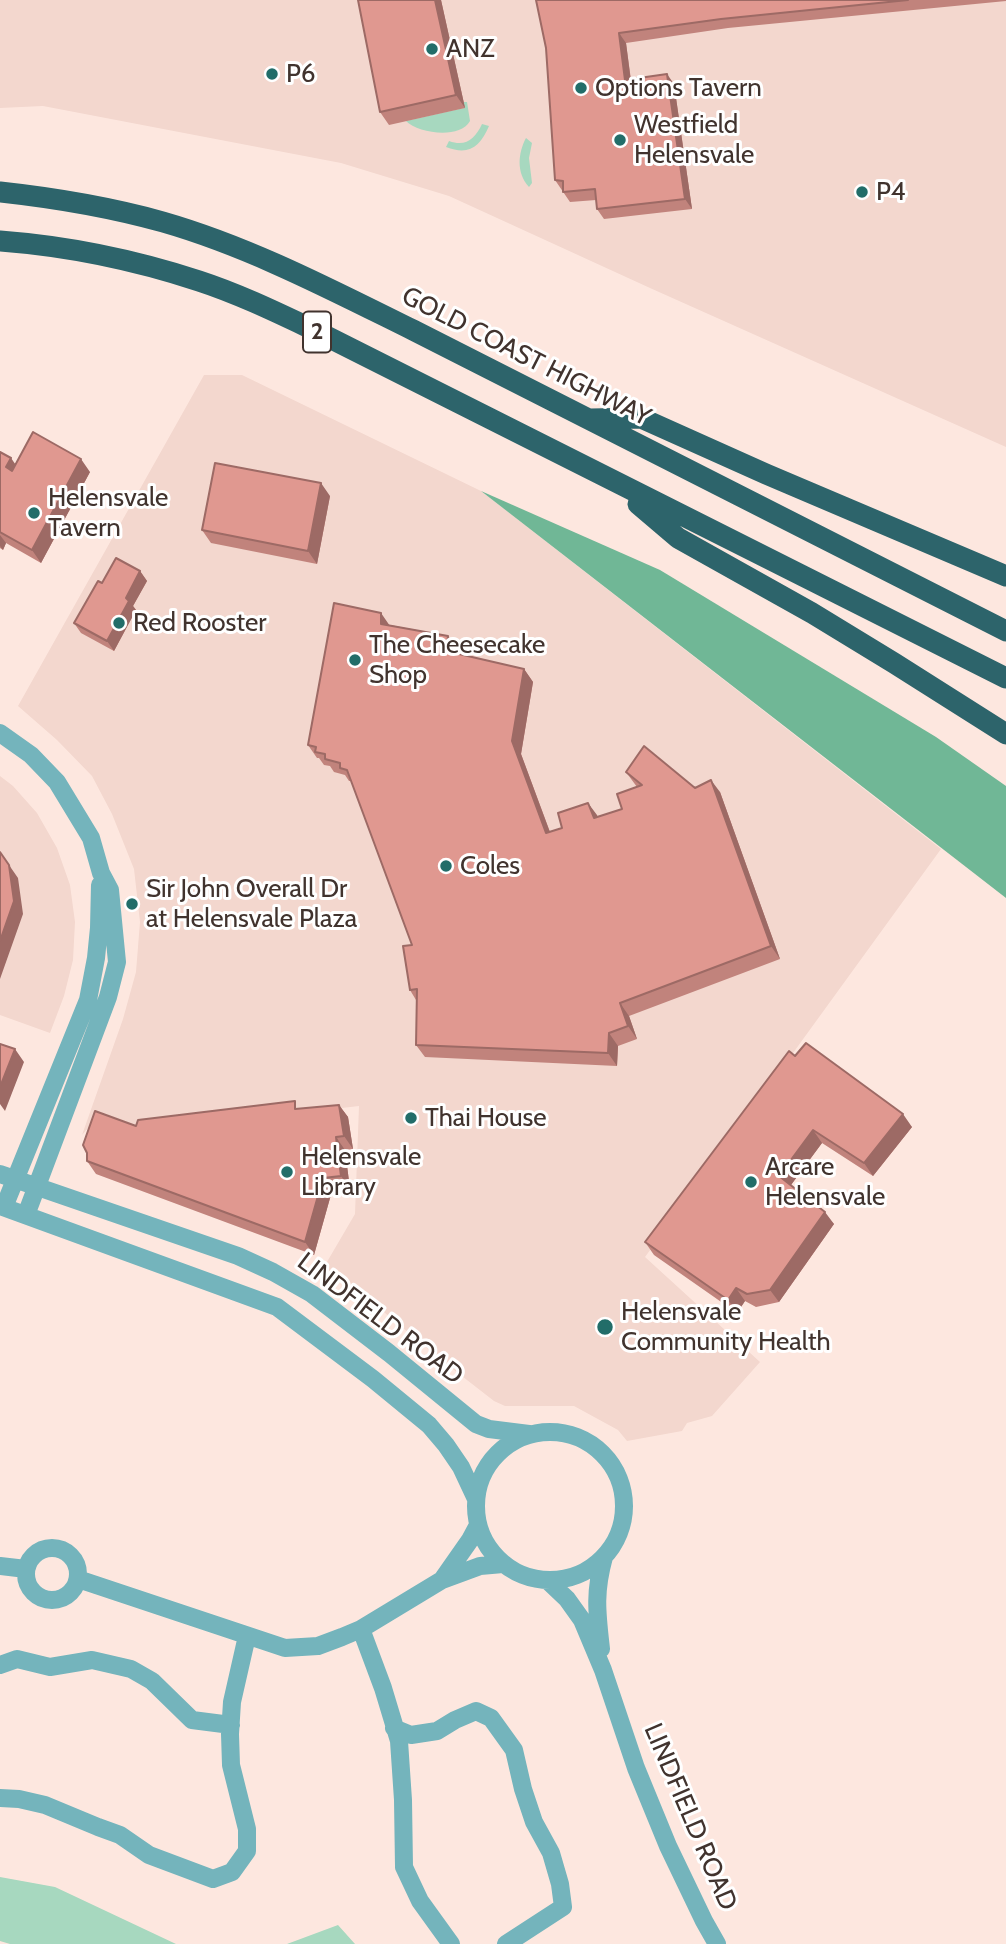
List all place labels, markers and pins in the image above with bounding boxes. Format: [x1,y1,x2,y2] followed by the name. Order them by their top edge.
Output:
[446,33,495,65] place label: ANZ
[424,41,440,57] marker: ANZ
[286,58,316,90] place label: P6
[264,66,280,82] marker: P6
[595,72,762,104] place label: Options Tavern
[573,80,589,96] marker: Options Tavern
[634,109,754,170] place label: Westfield Helensvale
[612,132,628,148] marker: Westfield Helensvale
[876,176,906,208] place label: P4
[854,184,870,200] marker: P4
[48,482,168,544] place label: Helensvale Tavern
[26,505,42,521] marker: Helensvale Tavern
[133,607,267,639] place label: Red Rooster
[111,615,127,631] marker: Red Rooster
[369,629,545,690] place label: The Cheesecake Shop
[347,652,363,668] marker: The Cheesecake Shop
[460,850,520,882] place label: Coles
[438,858,454,874] marker: Coles
[146,873,357,934] place label: Sir John Overall Dr at Helensvale Plaza
[124,896,140,912] marker: Sir John Overall Dr at Helensvale Plaza
[425,1102,547,1134] place label: Thai House
[403,1110,419,1126] marker: Thai House
[301,1141,421,1202] place label: Helensvale Library
[765,1151,885,1212] place label: Arcare Helensvale
[279,1164,295,1180] marker: Helensvale Library
[743,1174,759,1190] marker: Arcare Helensvale
[621,1296,831,1358] place label: Helensvale Community Health
[595,1317,615,1337] marker: Helensvale Community Health

